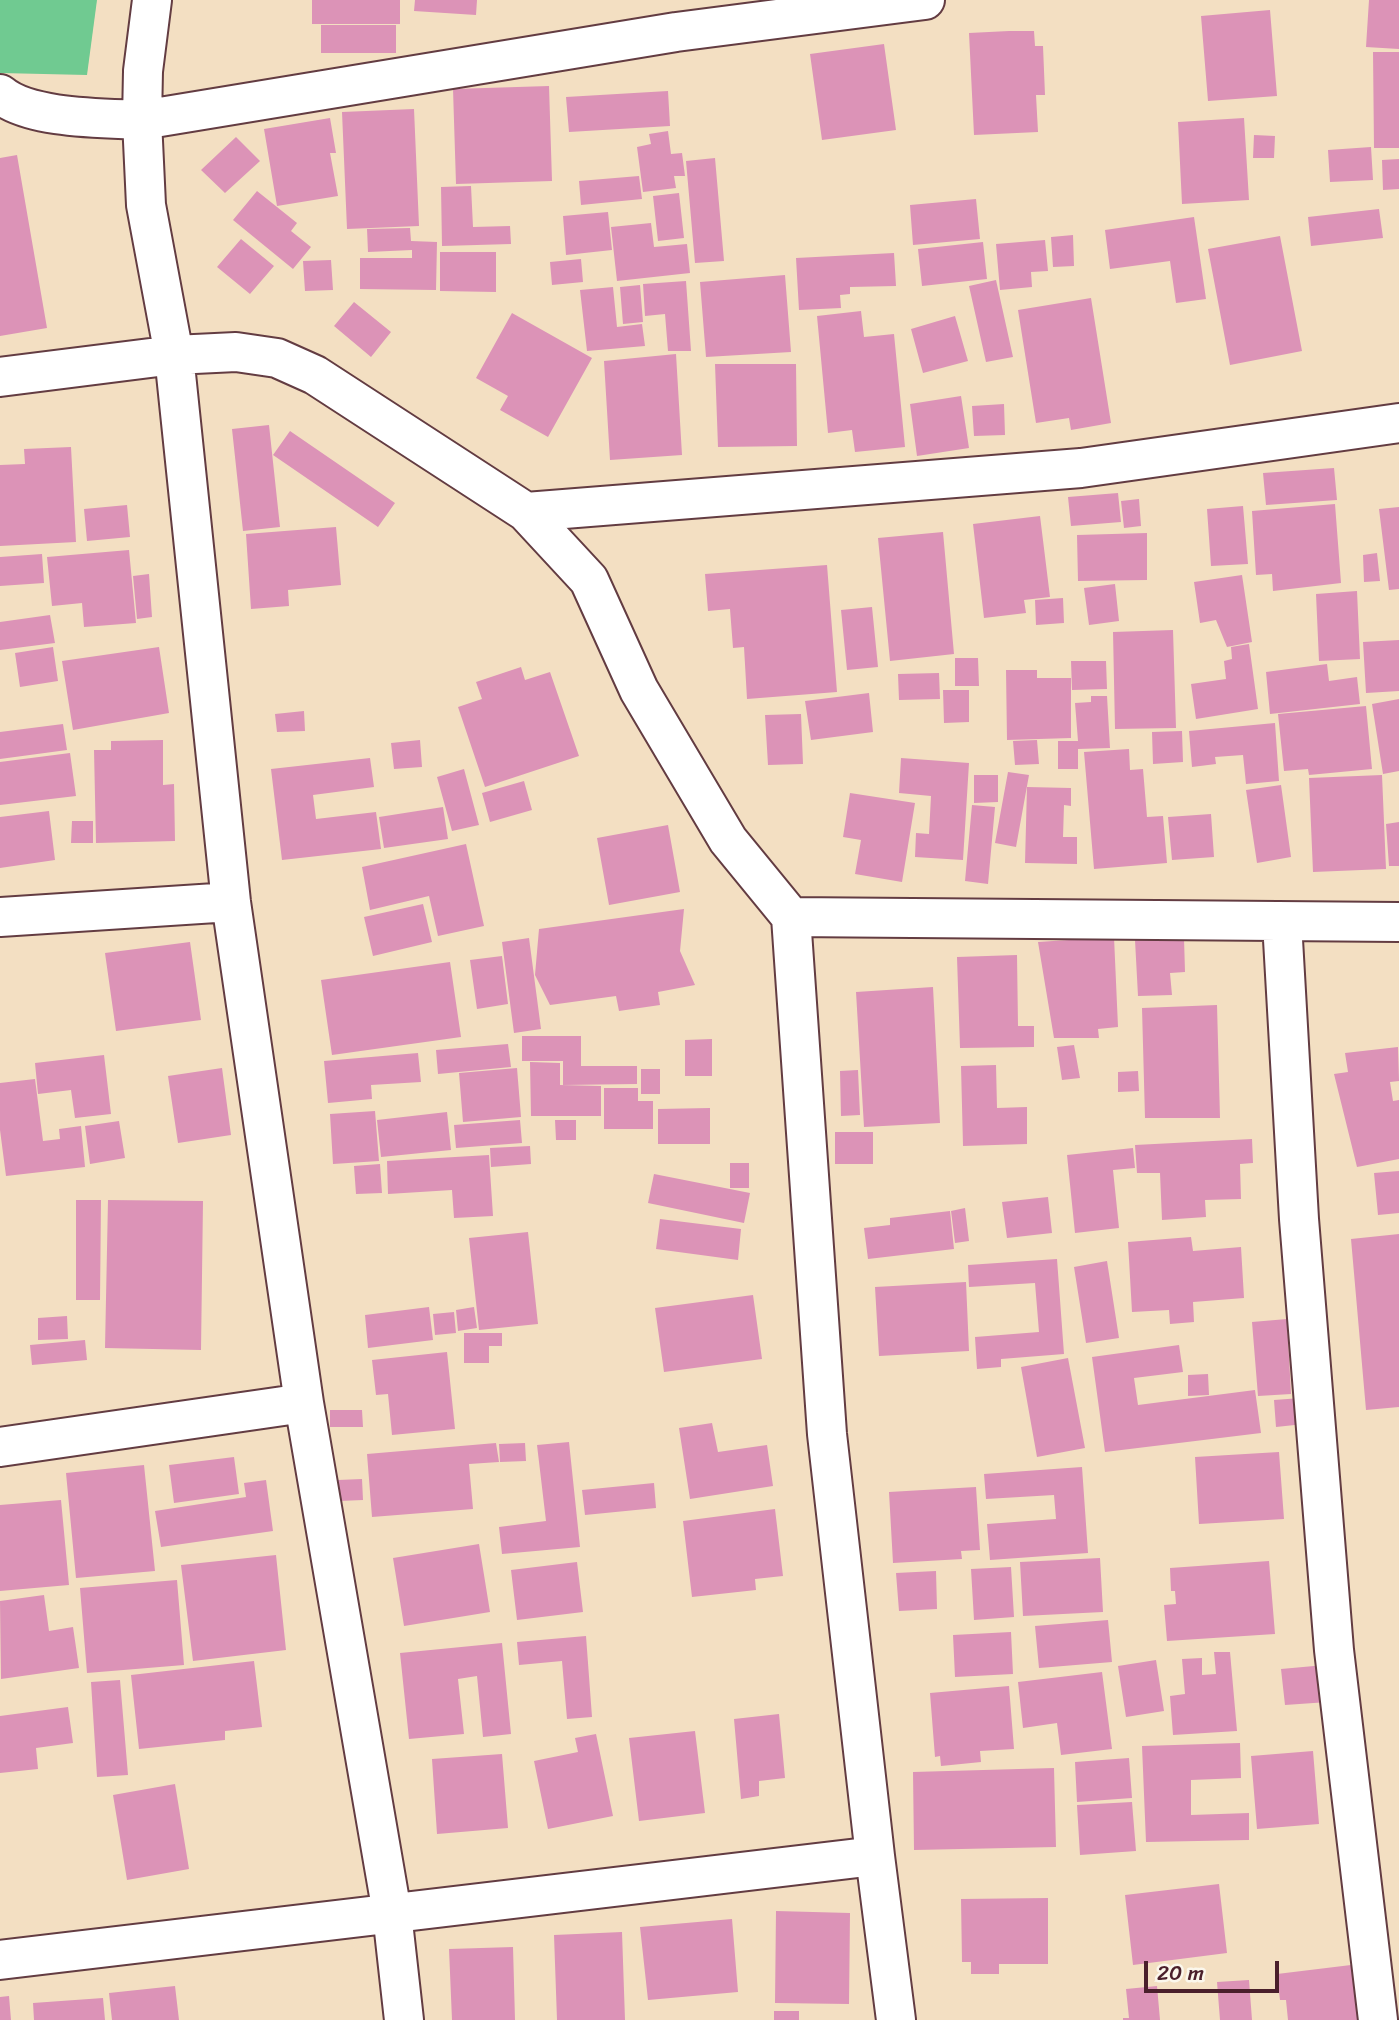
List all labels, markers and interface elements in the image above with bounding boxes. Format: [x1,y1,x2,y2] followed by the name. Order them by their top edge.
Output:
[1147,1946,1282,1990] scale bar
[1157,1954,1204,1992] text: 20 m

